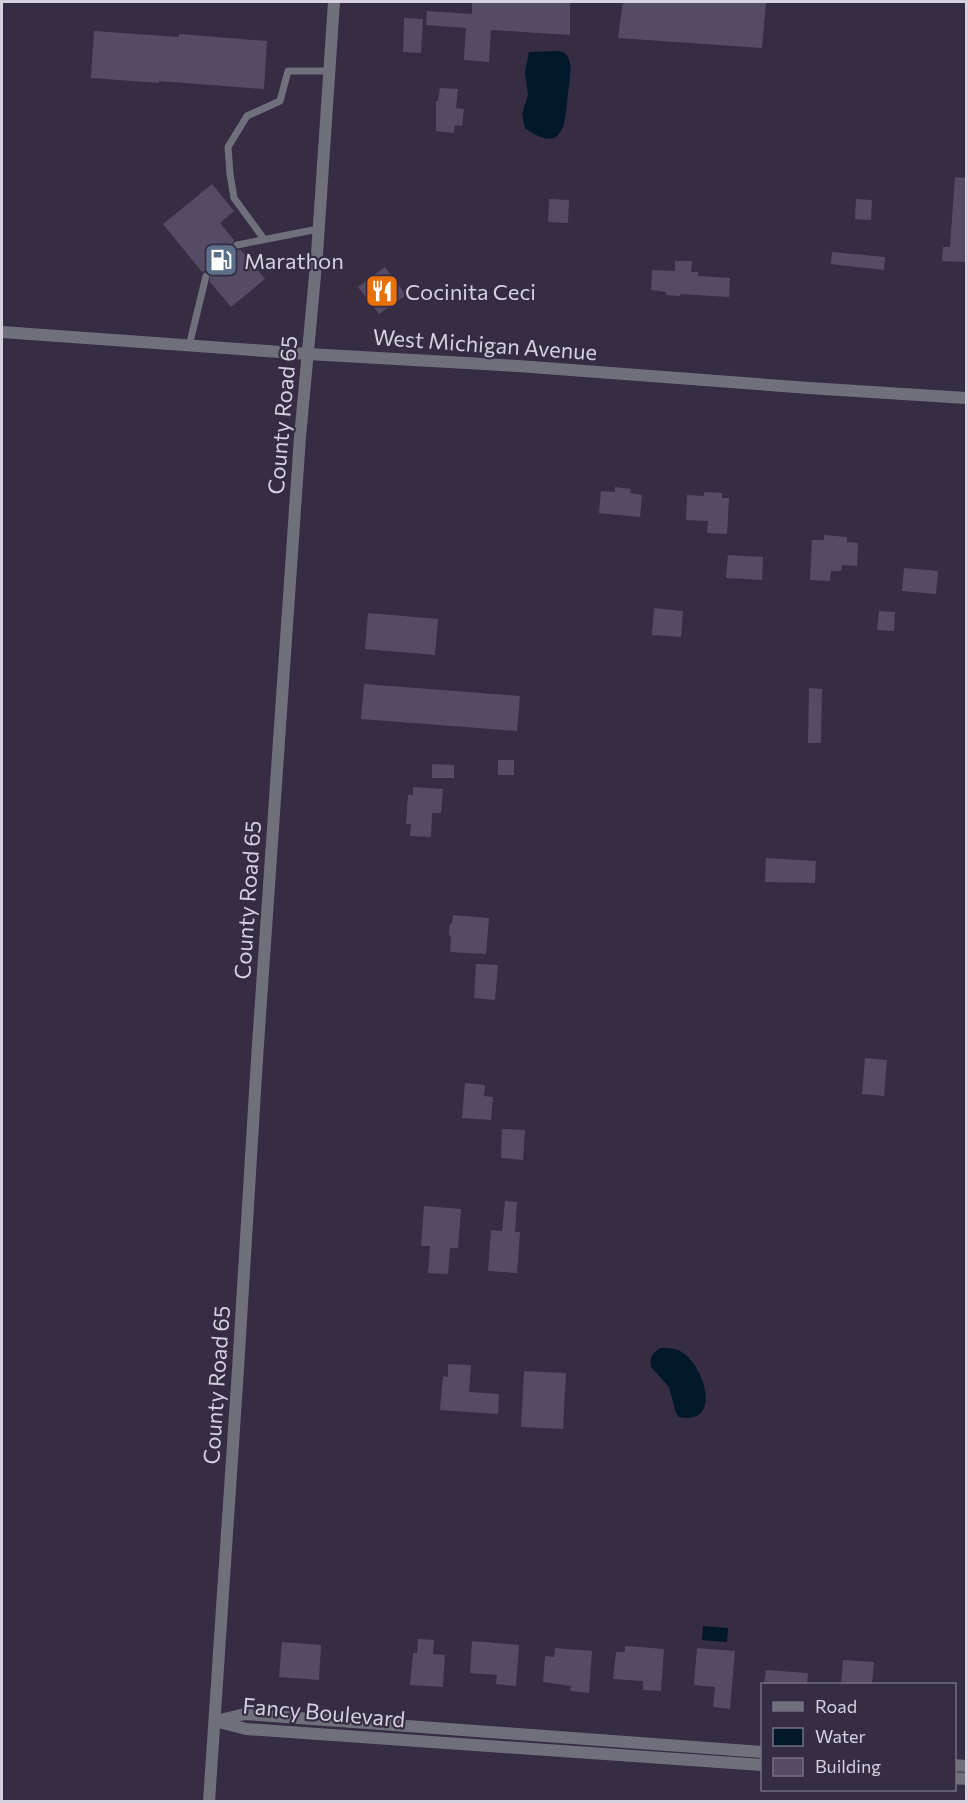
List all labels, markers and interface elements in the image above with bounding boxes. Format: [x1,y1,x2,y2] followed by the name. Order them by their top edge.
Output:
[203,242,239,278] fuel station icon: Marathon
[244,247,344,274] place label: Marathon
[364,273,400,309] restaurant icon: Cocinita Ceci
[405,278,536,305] place label: Cocinita Ceci
[372,323,598,365] street label: West Michigan Avenue
[262,334,302,496] street label: County Road 65
[228,820,266,980] street label: County Road 65
[197,1305,235,1465] street label: County Road 65
[761,1683,956,1791] legend
[242,1691,406,1733] street label: Fancy Boulevard
[815,1695,857,1717] text: Road
[815,1725,866,1747] text: Water
[815,1755,881,1777] text: Building

